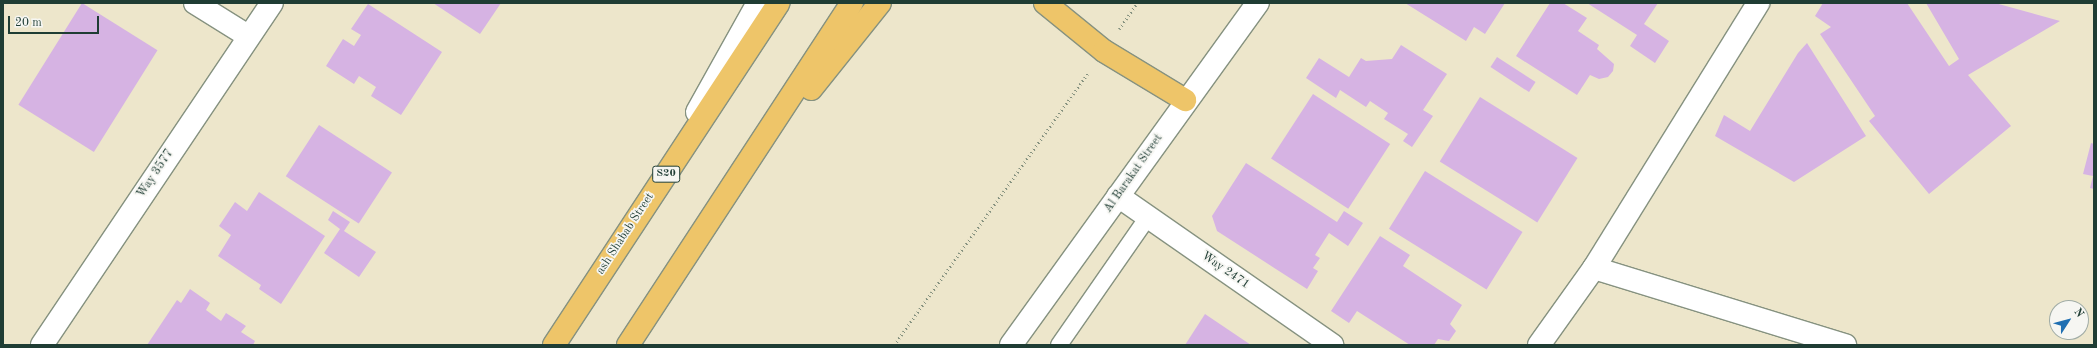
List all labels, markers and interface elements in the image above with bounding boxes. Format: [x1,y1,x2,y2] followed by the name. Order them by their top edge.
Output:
[10,8,101,34] scale bar
[15,17,42,29] text: 20 m
[1102,132,1166,216] street label: Al Barakat Street
[135,147,177,201] street label: Way 3577
[652,165,680,183] road number: S20
[594,191,658,277] street label: ash Shabab Street
[1198,249,1252,293] street label: Way 2471
[2049,300,2089,340] north arrow
[2071,307,2085,320] text: N

